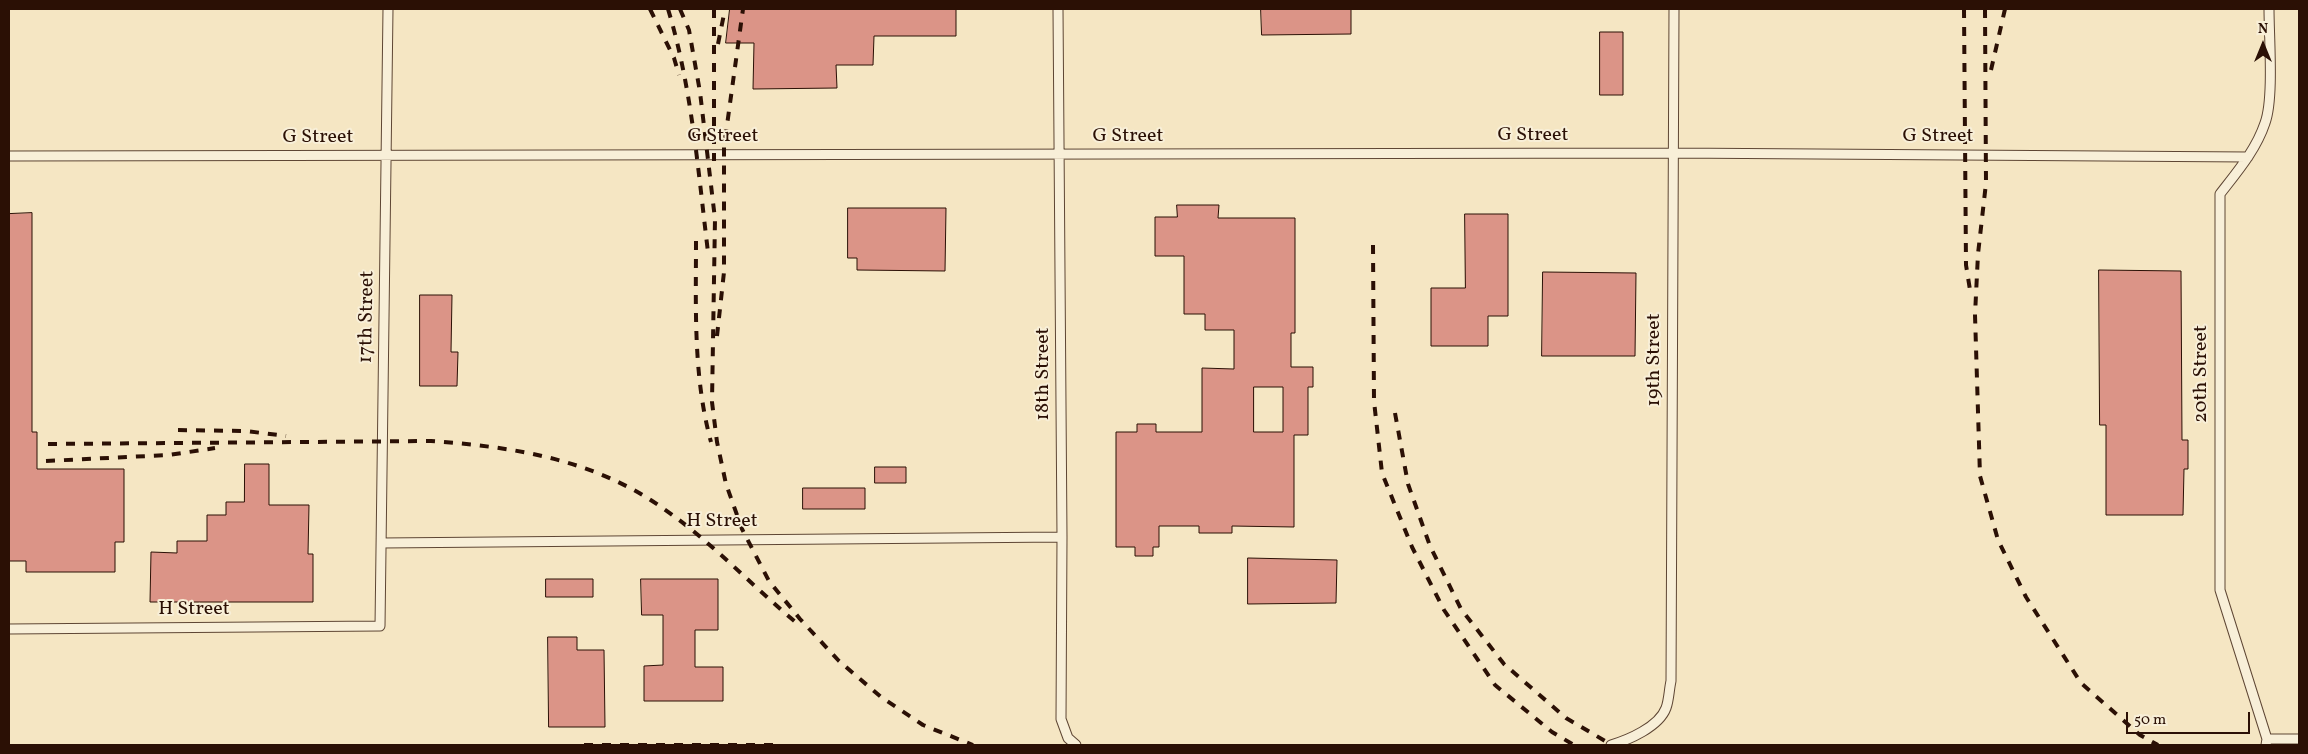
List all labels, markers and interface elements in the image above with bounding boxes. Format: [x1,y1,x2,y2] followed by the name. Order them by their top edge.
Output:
[2238,20,2288,70] north arrow
[2258,20,2268,39] text: N
[1497,124,1569,148] street label: G Street
[687,125,759,149] street label: G Street
[1092,125,1164,149] street label: G Street
[1902,125,1974,149] street label: G Street
[282,126,354,150] street label: G Street
[355,270,381,364] street label: 17th Street
[1643,313,1667,407] street label: 19th Street
[2190,325,2214,423] street label: 20th Street
[1032,327,1056,421] street label: 18th Street
[686,510,758,534] street label: H Street
[158,598,230,622] street label: H Street
[2128,702,2252,734] scale bar
[2134,710,2166,731] text: 50 m

